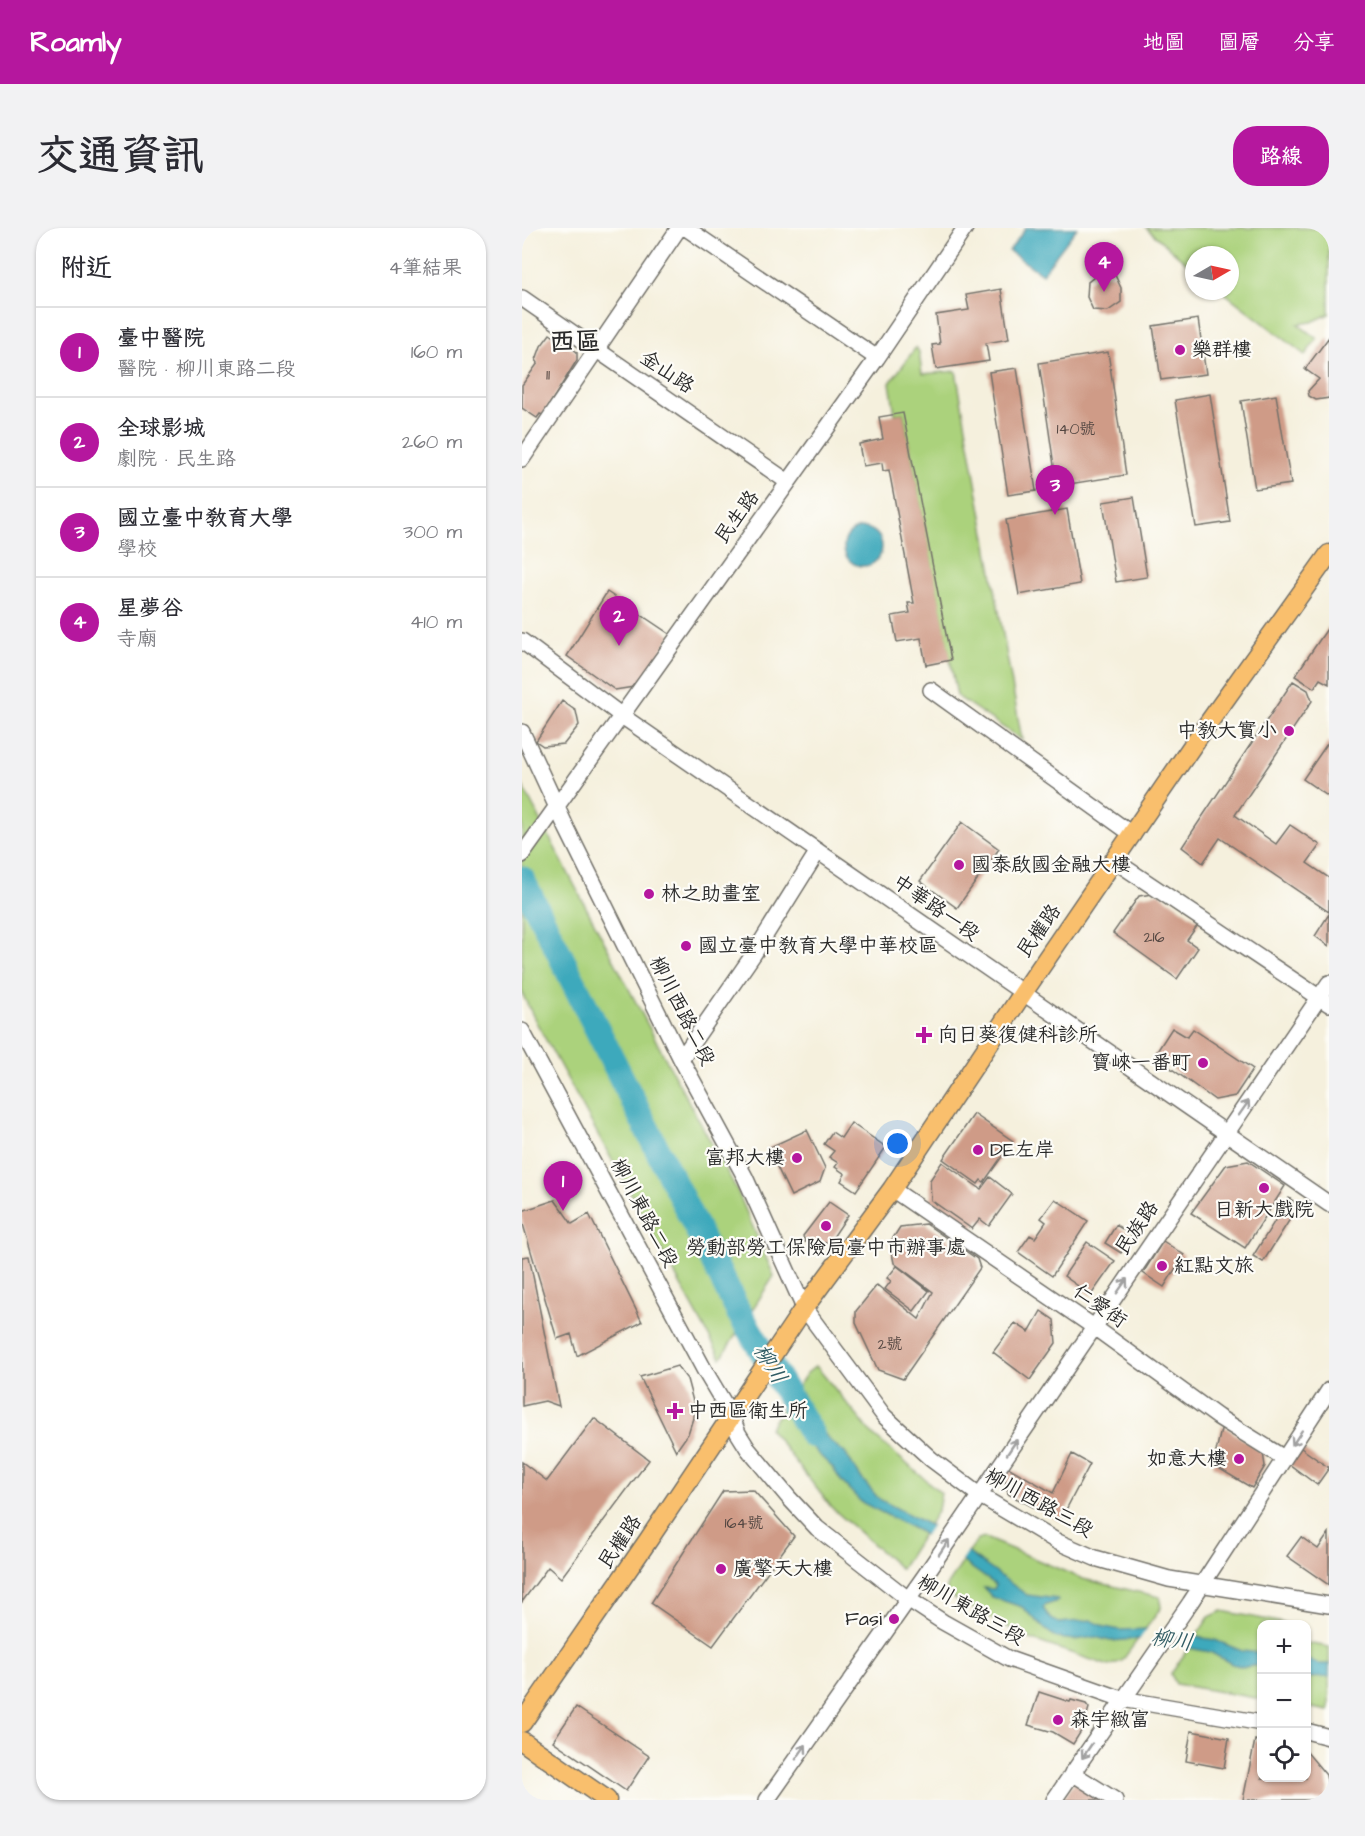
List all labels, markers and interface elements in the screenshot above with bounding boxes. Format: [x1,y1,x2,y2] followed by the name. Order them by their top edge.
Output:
[30,23,122,62] text: Roamly
[1143,28,1185,57] text: 地圖
[1218,28,1260,57] text: 圖層
[1293,28,1335,57] text: 分享
[1233,126,1329,186] button: 路線
[36,128,204,186] text: 交通資訊
[1084,242,1124,292] pin: 4
[1185,246,1239,300] north arrow
[60,250,112,286] text: 附近
[388,254,462,282] text: 4筆結果
[117,323,205,354] text: 臺中醫院
[549,324,601,360] district label: 西區
[1192,336,1252,364] place label: 樂群樓
[78,338,81,366] text: 1
[411,338,462,366] text: 160 m
[1173,343,1187,357] marker: 樂群樓
[634,344,701,401] street label: 金山路
[117,355,296,383] text: 醫院 · 柳川東路二段
[546,364,550,386] house number: 11
[117,413,205,444] text: 全球影城
[1056,418,1096,440] house number: 140號
[74,428,85,456] text: 2
[402,428,462,456] text: 260 m
[117,445,236,473] text: 劇院 · 民生路
[1036,466,1074,515] pin: 3
[708,484,767,549] street label: 民生路
[117,503,293,534] text: 國立臺中教育大學
[74,518,85,546] text: 3
[403,518,462,546] text: 300 m
[117,535,157,563] text: 學校
[117,593,183,624] text: 星夢谷
[600,596,638,646] pin: 2
[73,608,86,636] text: 4
[410,608,462,636] text: 410 m
[117,625,157,653] text: 寺廟
[1177,717,1277,745] place label: 中教大實小
[1282,724,1296,738] marker: 中教大實小
[971,851,1131,879] place label: 國泰啟國金融大樓
[952,858,966,872] marker: 國泰啟國金融大樓
[887,868,985,948] street label: 中華路一段
[661,880,761,908] place label: 林之助畫室
[642,887,656,901] marker: 林之助畫室
[1010,898,1068,964] street label: 民權路
[1143,926,1165,948] house number: 216
[698,932,938,960] place label: 國立臺中教育大學中華校區
[679,939,693,953] marker: 國立臺中教育大學中華校區
[642,951,722,1071] street label: 柳川西路二段
[938,1021,1098,1049] place label: 向日葵復健科診所
[915,1026,933,1044] marker: 向日葵復健科診所
[1091,1049,1191,1077] place label: 寶崍一番町
[1196,1056,1210,1070] marker: 寶崍一番町
[1237,1100,1250,1116] one-way arrow
[883,1129,912,1158] your location
[990,1136,1055,1164] place label: DE左岸
[971,1143,985,1157] marker: DE左岸
[705,1144,785,1172] place label: 富邦大樓
[790,1151,804,1165] marker: 富邦大樓
[603,1153,685,1273] street label: 柳川東路二段
[544,1162,582,1211] pin: 1
[1257,1181,1271,1195] marker: 日新大戲院
[1109,1194,1166,1261] street label: 民族路
[1214,1196,1314,1224] place label: 日新大戲院
[819,1219,833,1233] marker: 勞動部勞工保險局臺中市辦事處
[686,1234,966,1262] place label: 勞動部勞工保險局臺中市辦事處
[1174,1252,1254,1280] place label: 紅點文旅
[1155,1259,1169,1273] marker: 紅點文旅
[1067,1277,1133,1335] street label: 仁愛街
[1116,1279,1128,1295] one-way arrow
[877,1333,903,1355] house number: 2號
[747,1339,794,1390] water label: 柳川
[688,1397,808,1425] place label: 中西區衛生所
[666,1402,684,1420] marker: 中西區衛生所
[1290,1430,1303,1447] one-way arrow
[1006,1439,1018,1456] one-way arrow
[1147,1445,1227,1473] place label: 如意大樓
[1232,1452,1246,1466] marker: 如意大樓
[980,1462,1098,1544] street label: 柳川西路三段
[592,1508,649,1575] street label: 民權路
[725,1512,763,1534] house number: 164號
[938,1540,950,1556] one-way arrow
[733,1555,833,1583] place label: 廣擎天大樓
[714,1562,728,1576] marker: 廣擎天大樓
[912,1568,1030,1652] street label: 柳川東路三段
[845,1605,882,1633] place label: Fasi
[887,1612,901,1626] marker: Fasi
[1257,1620,1311,1782] map controls
[1257,1620,1311,1674] button: +
[1149,1622,1196,1658] water label: 柳川
[1257,1674,1311,1728] button: −
[1070,1706,1150,1734] place label: 森宇緻富
[1051,1713,1065,1727] marker: 森宇緻富
[1257,1728,1311,1782] button: locate
[1081,1742,1093,1759] one-way arrow
[795,1745,807,1761] one-way arrow

